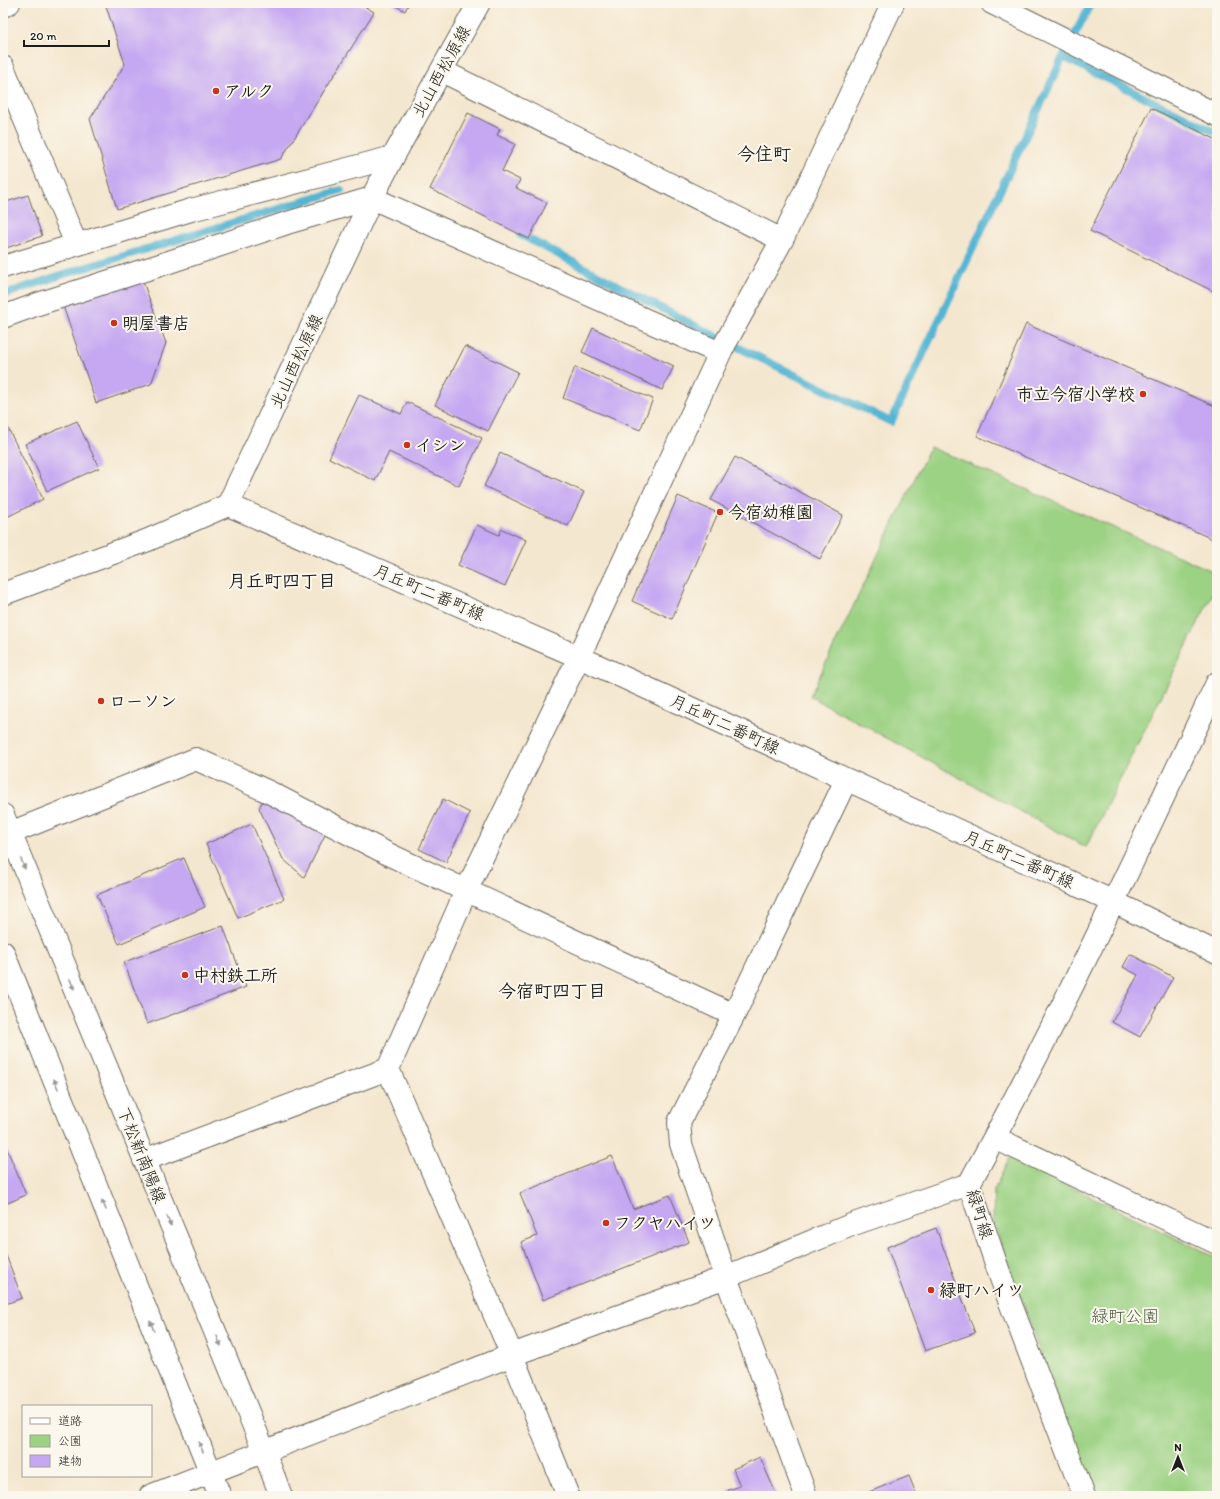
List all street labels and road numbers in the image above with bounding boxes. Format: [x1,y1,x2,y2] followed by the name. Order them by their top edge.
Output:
[408,22,474,120] street label: 北山西松原線
[265,311,327,411] street label: 北山西松原線
[370,560,488,624] street label: 月丘町二番町線
[667,690,783,758] street label: 月丘町二番町線
[961,826,1077,892] street label: 月丘町二番町線
[114,1104,170,1206] street label: 下松新南陽線
[963,1187,997,1241] street label: 緑町線

